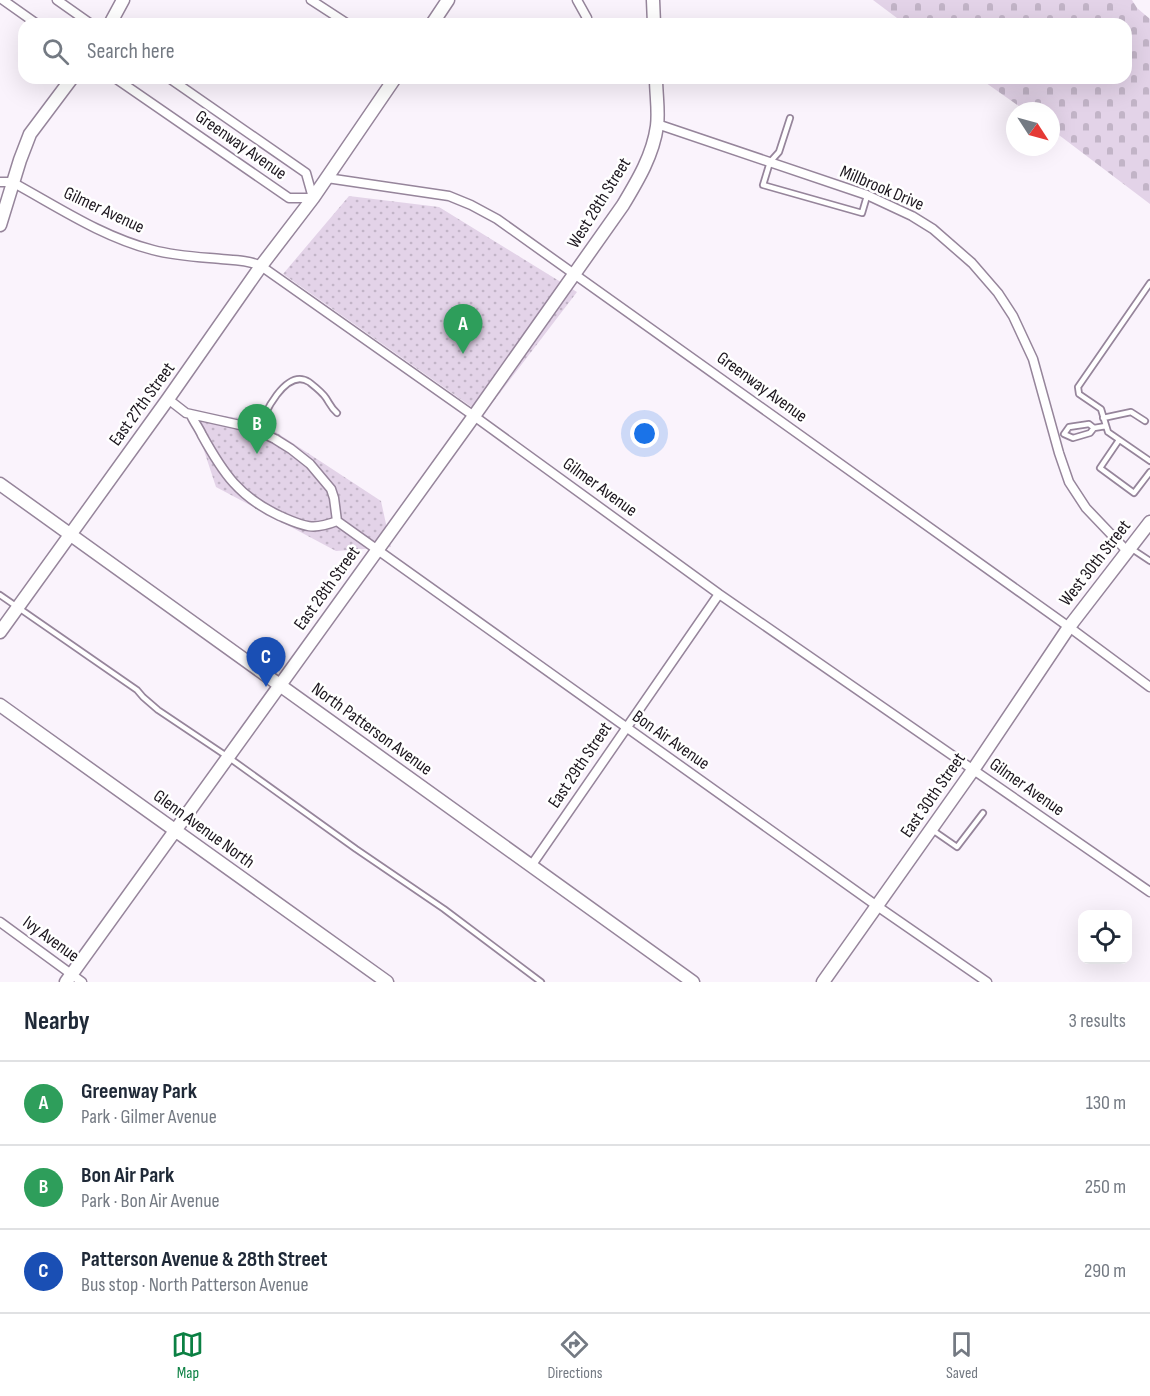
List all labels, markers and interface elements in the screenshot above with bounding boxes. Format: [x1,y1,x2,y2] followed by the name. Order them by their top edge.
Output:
[18,18,1132,84] search box
[39,35,72,68] icon: search
[87,38,174,65] text: Search here
[1006,102,1060,156] north arrow
[191,106,291,184] street label: Greenway Avenue
[563,153,635,252] street label: West 28th Street
[837,161,927,215] street label: Millbrook Drive
[60,182,148,238] street label: Gilmer Avenue
[444,304,482,354] pin: A
[713,347,811,427] street label: Greenway Avenue
[105,358,180,450] street label: East 27th Street
[238,404,276,454] pin: B
[630,419,659,448] your location
[559,453,641,521] street label: Gilmer Avenue
[1055,516,1135,610] street label: West 30th Street
[290,542,365,634] street label: East 28th Street
[246,638,286,687] pin: C
[308,678,436,780] street label: North Patterson Avenue
[628,706,714,774] street label: Bon Air Avenue
[544,718,617,812] street label: East 29th Street
[896,748,970,841] street label: East 30th Street
[986,754,1068,820] street label: Gilmer Avenue
[149,785,259,873] street label: Glenn Avenue North
[1078,910,1132,964] map controls
[1078,910,1132,964] button: locate
[19,912,83,966] street label: Ivy Avenue
[24,1006,90,1037] text: Nearby
[1069,1009,1126,1033] text: 3 results
[81,1078,197,1105] text: Greenway Park
[39,1091,48,1115] text: A
[1086,1091,1126,1115] text: 130 m
[81,1105,217,1129] text: Park · Gilmer Avenue
[81,1162,174,1189] text: Bon Air Park
[39,1175,48,1199] text: B
[1085,1175,1126,1199] text: 250 m
[81,1189,220,1213] text: Park · Bon Air Avenue
[81,1246,327,1273] text: Patterson Avenue & 28th Street
[38,1259,49,1283] text: C
[1084,1259,1126,1283] text: 290 m
[81,1273,308,1297] text: Bus stop · North Patterson Avenue
[171,1328,204,1383] tab: Map
[547,1328,602,1383] tab: Directions
[945,1328,978,1383] tab: Saved

